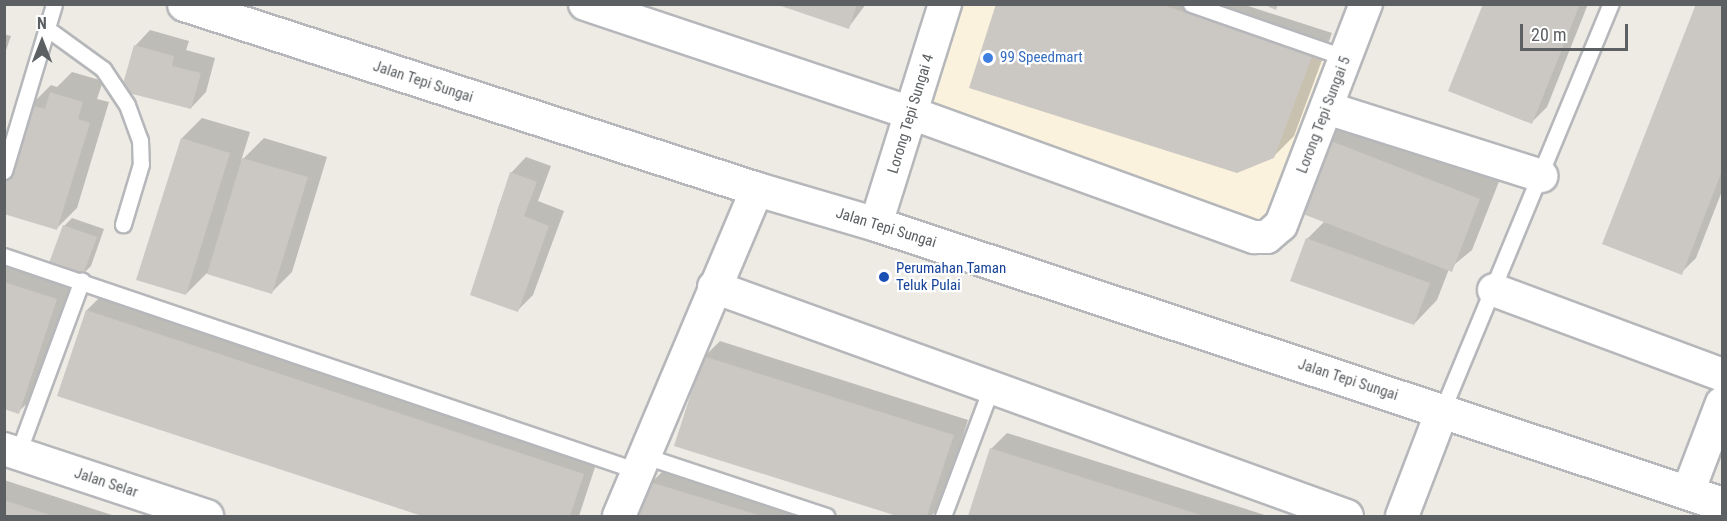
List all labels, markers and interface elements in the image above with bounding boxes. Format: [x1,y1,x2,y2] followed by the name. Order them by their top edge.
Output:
[12,12,72,72] north arrow
[1523,12,1631,50] scale bar
[37,14,47,33] text: N
[1531,24,1566,45] text: 20 m
[1000,49,1083,67] place label: 99 Speedmart
[981,51,995,65] marker: 99 Speedmart
[884,52,938,176] street label: Lorong Tepi Sungai 4
[1293,54,1355,176] street label: Lorong Tepi Sungai 5
[371,57,475,107] street label: Jalan Tepi Sungai
[833,204,939,252] street label: Jalan Tepi Sungai
[896,259,1007,294] place label: Perumahan Taman Teluk Pulai
[877,270,891,284] marker: Perumahan Taman Teluk Pulai
[1296,355,1400,405] street label: Jalan Tepi Sungai
[72,464,140,502] street label: Jalan Selar

